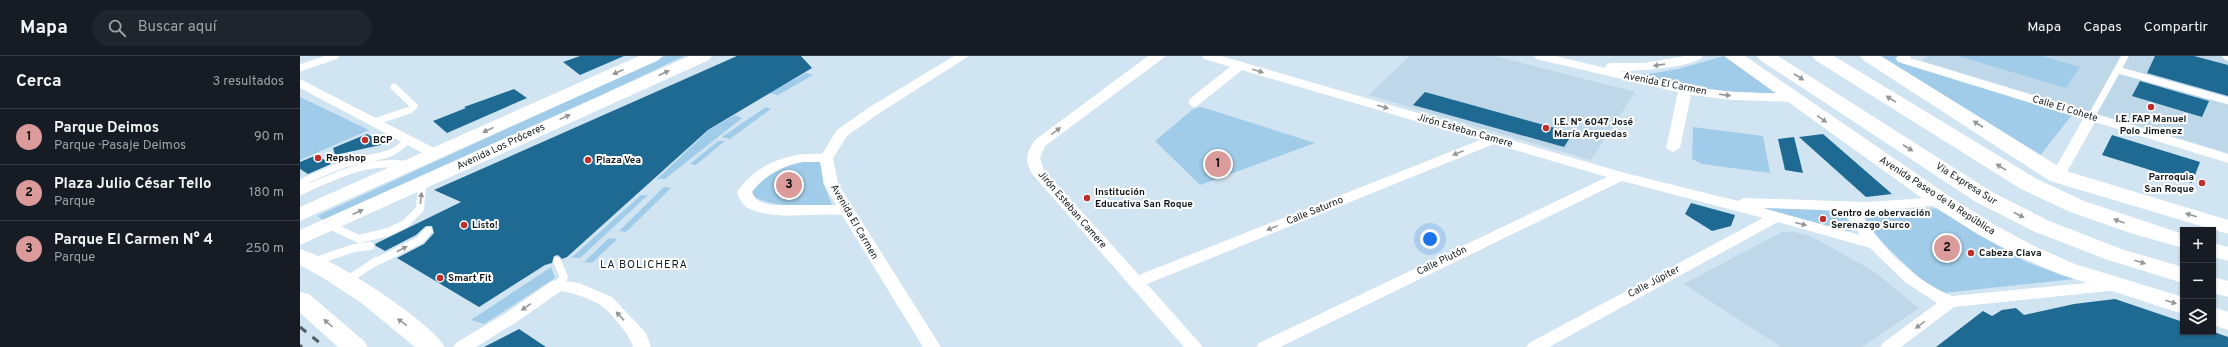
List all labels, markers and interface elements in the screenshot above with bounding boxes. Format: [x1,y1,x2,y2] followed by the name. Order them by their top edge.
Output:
[92,10,372,46] search box
[20,16,68,40] text: Mapa
[106,17,128,39] icon: search
[138,18,217,37] text: Buscar aquí
[2027,19,2061,36] text: Mapa
[2083,19,2122,36] text: Capas
[2144,19,2208,36] text: Compartir
[1653,62,1665,68] one-way arrow
[1253,68,1265,74] one-way arrow
[612,69,623,75] one-way arrow
[658,70,670,77] one-way arrow
[1622,70,1708,98] street label: Avenida El Carmen
[16,71,62,93] text: Cerca
[1794,73,1804,81] one-way arrow
[212,74,284,90] text: 3 resultados
[1719,92,1731,98] one-way arrow
[2031,93,2099,125] street label: Calle El Cohete
[1886,95,1896,103] one-way arrow
[2146,102,2156,112] marker: I.E. FAP Manuel Polo Jimenez
[1378,104,1390,110] one-way arrow
[1416,111,1514,151] street label: Jirón Esteban Camere
[2116,113,2187,138] place label: I.E. FAP Manuel Polo Jimenez
[560,114,571,120] one-way arrow
[1817,115,1827,123] one-way arrow
[1554,116,1633,141] place label: I.E. N° 6047 José María Arguedas
[54,119,159,138] text: Parque Deimos
[455,121,548,173] street label: Avenida Los Próceres
[1972,121,1984,128] one-way arrow
[1541,123,1551,133] marker: I.E. N° 6047 José María Arguedas
[1051,127,1062,135] one-way arrow
[481,128,493,134] one-way arrow
[26,129,32,145] text: 1
[254,129,284,145] text: 90 m
[373,134,393,147] place label: BCP
[360,135,370,145] marker: BCP
[54,138,186,154] text: Parque · Pasaje Deimos
[1902,144,1914,151] one-way arrow
[1205,149,1231,179] pin: 1
[1451,151,1463,157] one-way arrow
[326,152,366,165] place label: Repshop
[313,153,323,163] marker: Repshop
[596,154,641,167] place label: Plaza Vea
[1877,154,1997,238] street label: Avenida Paseo de la República
[583,155,593,165] marker: Plaza Vea
[1933,160,1999,208] street label: Via Expresa Sur
[1996,163,2006,171] one-way arrow
[1035,168,1109,252] street label: Jirón Esteban Camere
[776,170,802,200] pin: 3
[2144,171,2194,196] place label: Parroquia San Roque
[54,175,212,194] text: Plaza Julio César Tello
[2197,178,2207,188] marker: Parroquia San Roque
[827,182,881,262] street label: Avenida El Carmen
[25,185,33,201] text: 2
[249,185,284,201] text: 180 m
[1095,186,1193,211] place label: Institución Educativa San Roque
[418,192,425,204] one-way arrow
[1082,193,1092,203] marker: Institución Educativa San Roque
[54,194,95,210] text: Parque
[1285,194,1346,228] street label: Calle Saturno
[1831,207,1930,232] place label: Centro de obervación Serenazgo Surco
[353,209,364,215] one-way arrow
[2014,212,2025,218] one-way arrow
[2184,212,2196,218] one-way arrow
[1818,214,1828,224] marker: Centro de obervación Serenazgo Surco
[2113,218,2125,224] one-way arrow
[472,219,498,232] place label: Listo!
[459,220,469,230] marker: Listo!
[1795,222,1808,228] one-way arrow
[1266,225,1278,231] one-way arrow
[2180,227,2216,335] map controls
[2180,227,2216,263] button: +
[1420,229,1440,249] your location
[54,231,213,250] text: Parque El Carmen N° 4
[1934,233,1960,263] pin: 2
[25,241,33,257] text: 3
[246,241,284,257] text: 250 m
[1415,243,1469,279] street label: Calle Plutón
[396,246,407,252] one-way arrow
[1979,247,2041,260] place label: Cabeza Clava
[1966,248,1976,258] marker: Cabeza Clava
[54,250,95,266] text: Parque
[600,258,688,272] district label: LA BOLICHERA
[2135,259,2147,265] one-way arrow
[1626,263,1682,301] street label: Calle Júpiter
[2180,263,2216,299] button: −
[448,272,492,285] place label: Smart Fit
[435,273,445,283] marker: Smart Fit
[2165,299,2177,305] one-way arrow
[2180,299,2216,335] button: layers
[521,303,531,311] one-way arrow
[615,311,625,321] one-way arrow
[323,318,333,327] one-way arrow
[396,318,407,326] one-way arrow
[1914,320,1925,329] one-way arrow

